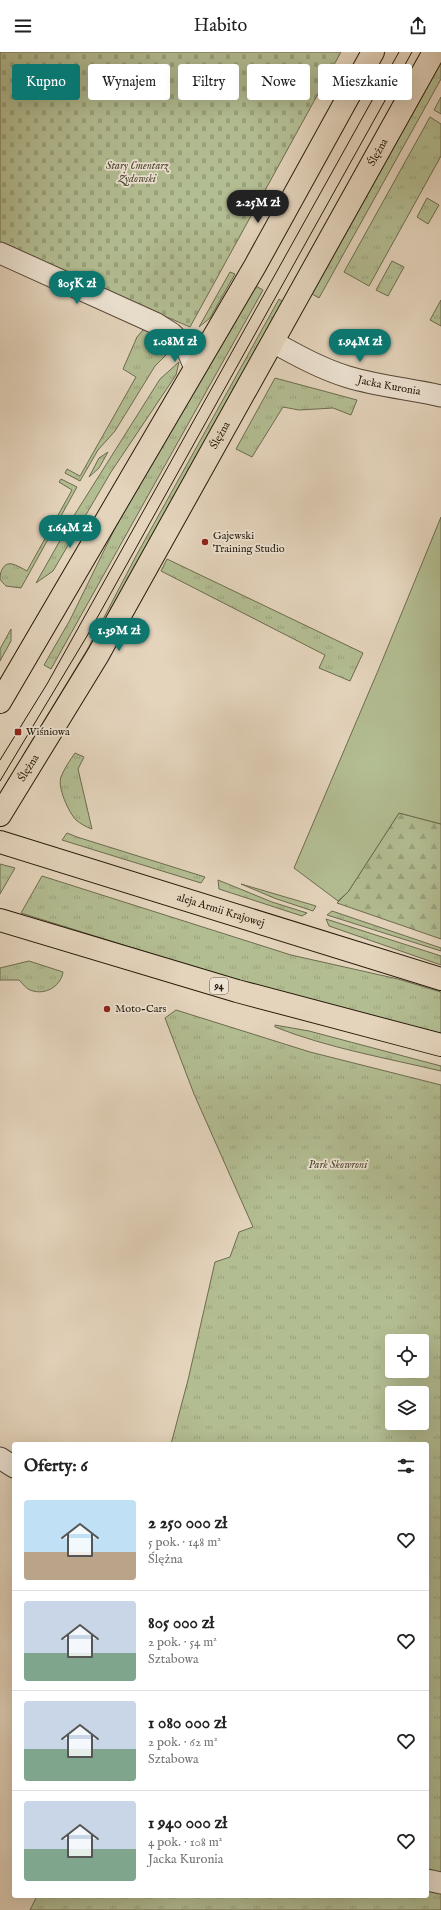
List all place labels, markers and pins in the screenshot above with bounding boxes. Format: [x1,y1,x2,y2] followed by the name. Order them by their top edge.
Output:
[217,190,299,224] pin: 2.25M zł
[40,271,114,305] pin: 805K zł
[134,329,216,363] pin: 1.08M zł
[319,329,401,363] pin: 1.94M zł
[29,515,111,549] pin: 1.64M zł
[213,529,285,556] place label: Gajewski Training Studio
[200,537,210,547] marker: Gajewski Training Studio
[78,618,160,652] pin: 1.39M zł
[26,725,70,739] place label: Wiśniowa
[13,727,23,737] marker: Wiśniowa
[115,1002,167,1016] place label: Moto-Cars
[102,1004,112,1014] marker: Moto-Cars

